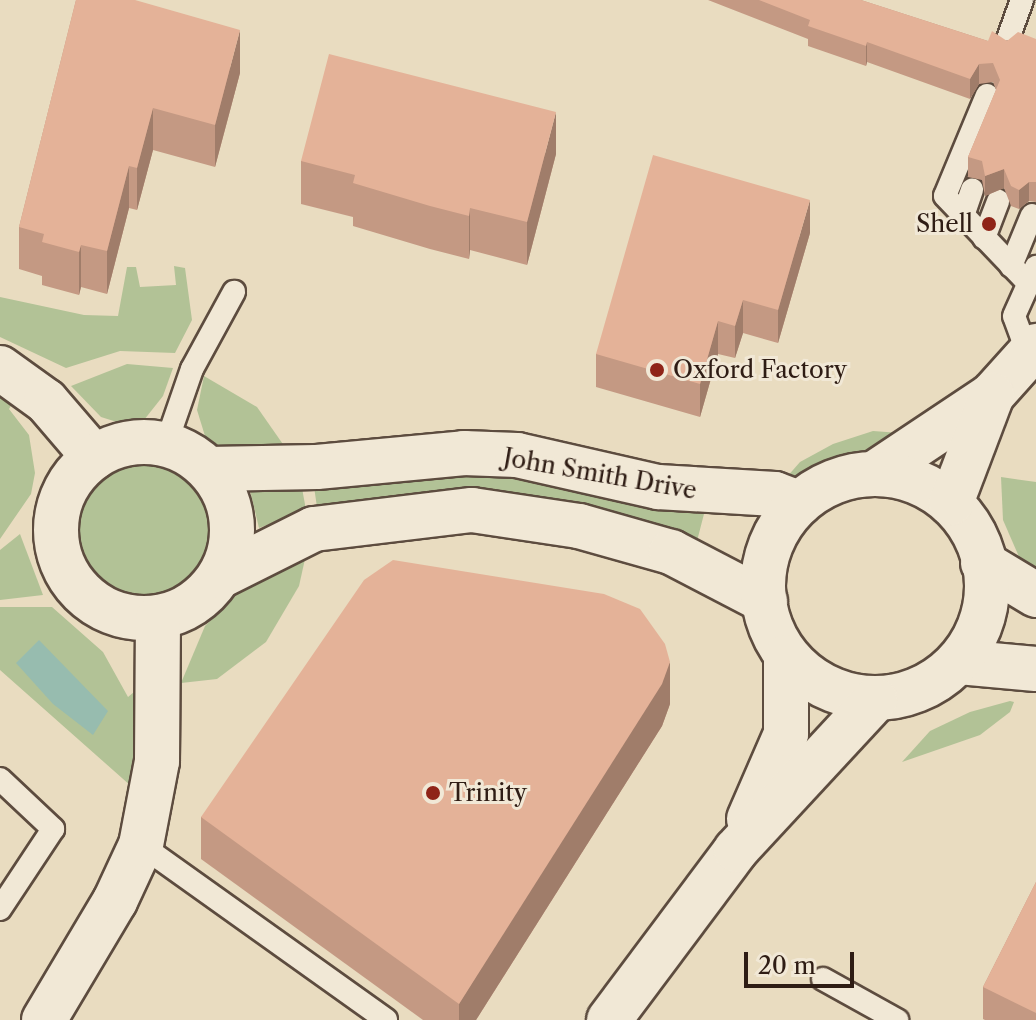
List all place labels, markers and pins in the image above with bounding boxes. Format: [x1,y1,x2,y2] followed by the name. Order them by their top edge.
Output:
[916,210,973,238] place label: Shell
[980,215,998,233] marker: Shell
[673,356,847,384] place label: Oxford Factory
[648,361,666,379] marker: Oxford Factory
[449,779,527,807] place label: Trinity
[424,784,442,802] marker: Trinity

